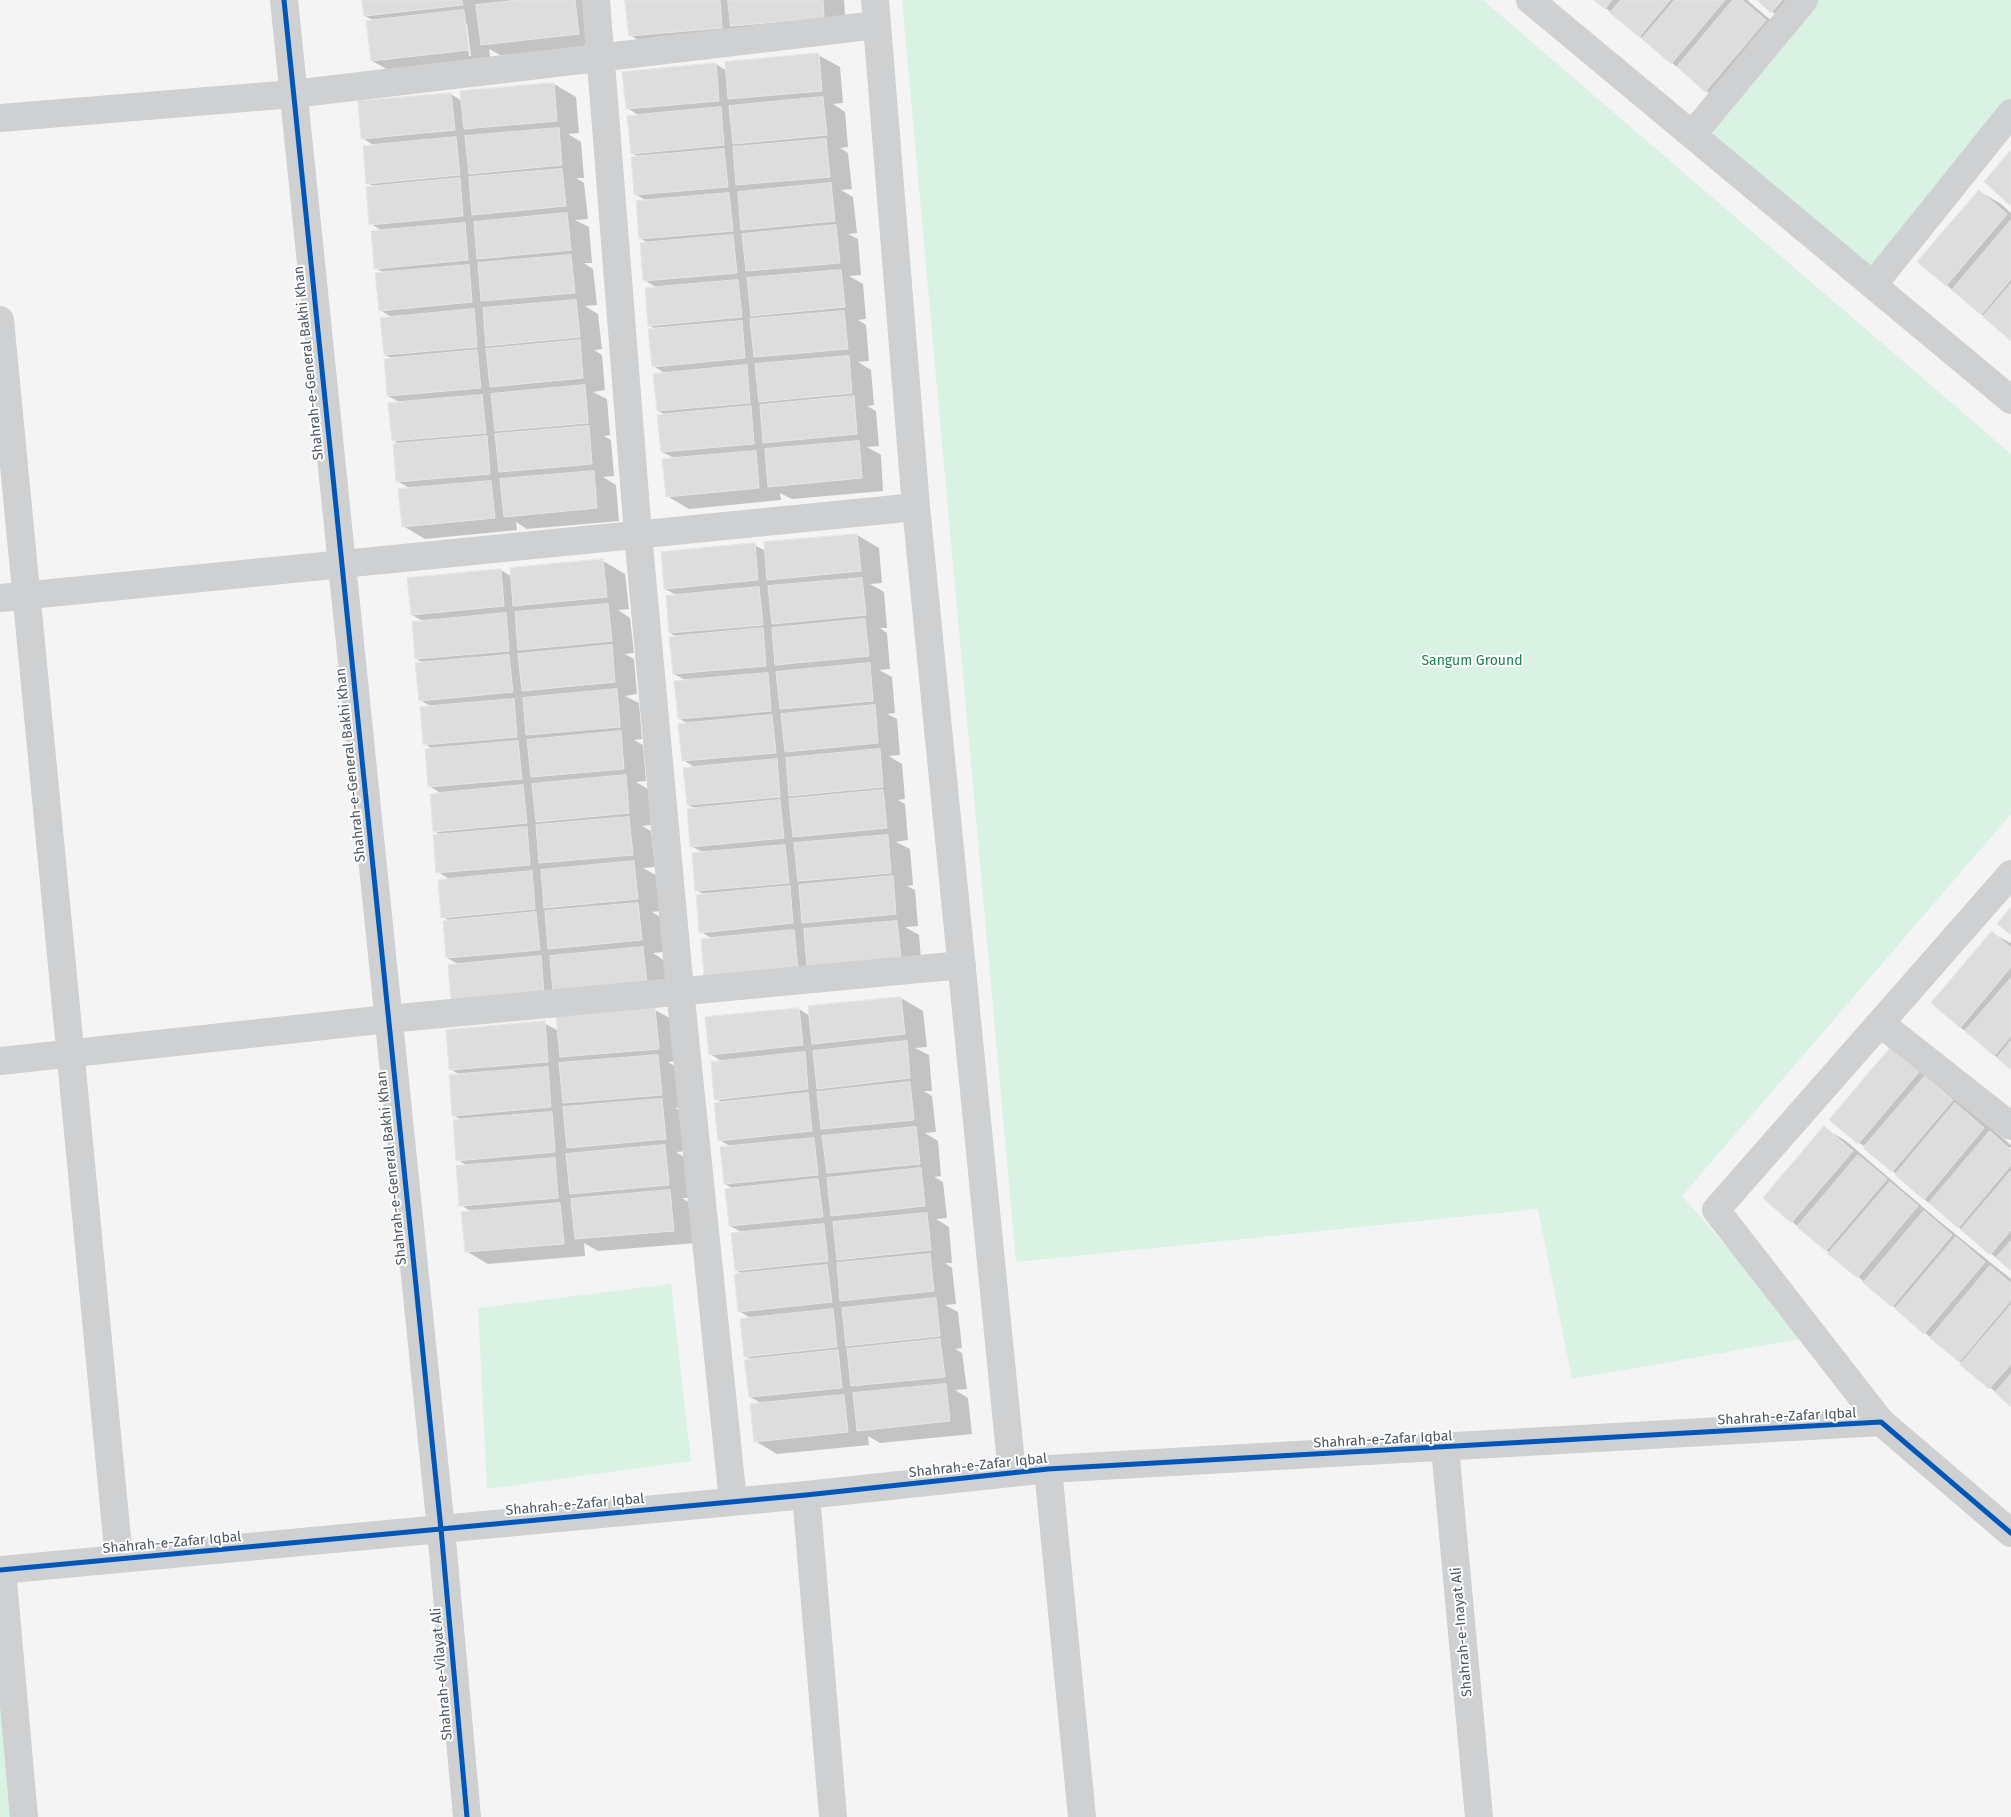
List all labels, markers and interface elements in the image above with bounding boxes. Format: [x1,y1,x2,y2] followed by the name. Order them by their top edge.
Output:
[290,265,328,461] street label: Shahrah-e-General Bakhi Khan
[1421,653,1523,669] park label: Sangum Ground
[332,667,370,863] street label: Shahrah-e-General Bakhi Khan
[373,1070,411,1266] street label: Shahrah-e-General Bakhi Khan
[1717,1405,1857,1429] street label: Shahrah-e-Zafar Iqbal
[1313,1428,1453,1452] street label: Shahrah-e-Zafar Iqbal
[908,1450,1048,1482] street label: Shahrah-e-Zafar Iqbal
[505,1491,645,1519] street label: Shahrah-e-Zafar Iqbal
[102,1529,242,1557] street label: Shahrah-e-Zafar Iqbal
[1448,1566,1476,1698] street label: Shahrah-e-Inayat Ali
[428,1607,456,1741] street label: Shahrah-e-Vilayat Ali

